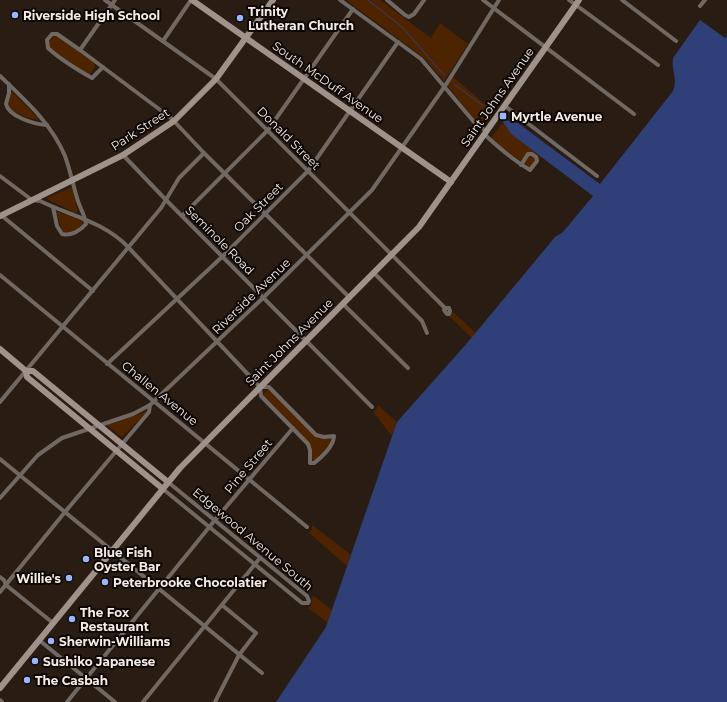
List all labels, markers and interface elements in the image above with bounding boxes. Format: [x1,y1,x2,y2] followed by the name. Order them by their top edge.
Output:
[248,4,354,33] place label: Trinity Lutheran Church
[23,8,160,23] place label: Riverside High School
[10,10,20,20] marker: Riverside High School
[235,13,245,23] marker: Trinity Lutheran Church
[270,38,386,126] street label: South McDuff Avenue
[457,44,537,150] street label: Saint Johns Avenue
[254,103,324,173] street label: Donald Street
[108,104,172,153] street label: Park Street
[511,109,603,124] place label: Myrtle Avenue
[498,111,508,121] marker: Myrtle Avenue
[230,179,286,235] street label: Oak Street
[182,202,258,278] street label: Seminole Road
[209,255,293,337] street label: Riverside Avenue
[242,295,336,389] street label: Saint Johns Avenue
[119,358,201,428] street label: Challen Avenue
[221,436,275,496] street label: Pine Street
[190,484,316,594] street label: Edgewood Avenue South
[94,545,161,574] place label: Blue Fish Oyster Bar
[81,554,91,564] marker: Blue Fish Oyster Bar
[16,571,62,586] place label: Willie's
[64,573,74,583] marker: Willie's
[113,575,267,590] place label: Peterbrooke Chocolatier
[100,577,110,587] marker: Peterbrooke Chocolatier
[80,605,150,634] place label: The Fox Restaurant
[67,614,77,624] marker: The Fox Restaurant
[59,634,171,649] place label: Sherwin-Williams
[46,636,56,646] marker: Sherwin-Williams
[43,654,156,669] place label: Sushiko Japanese
[30,656,40,666] marker: Sushiko Japanese
[35,673,108,688] place label: The Casbah
[22,675,32,685] marker: The Casbah

